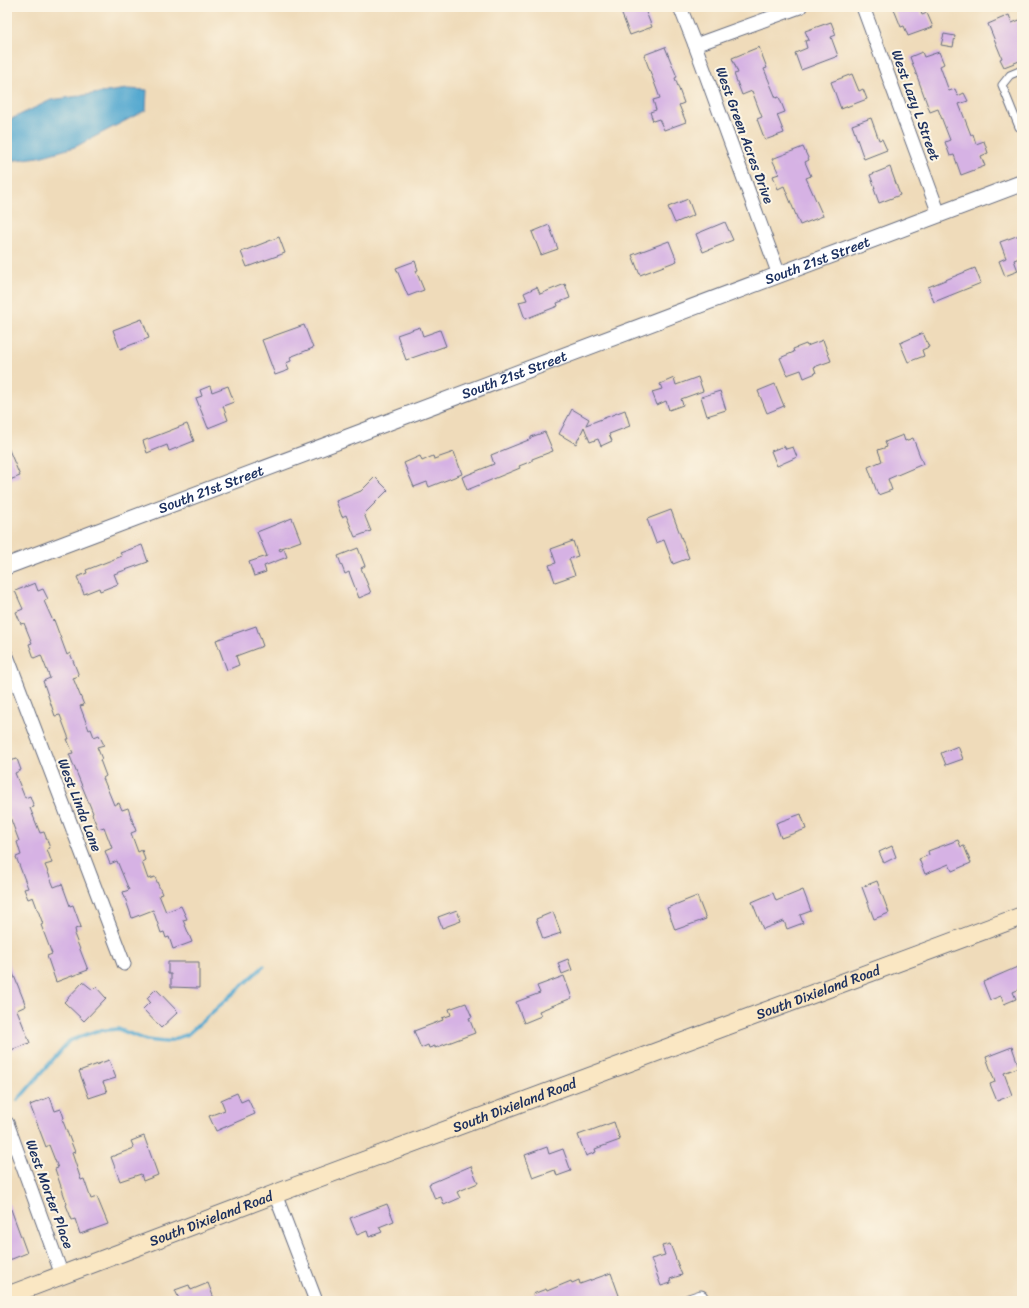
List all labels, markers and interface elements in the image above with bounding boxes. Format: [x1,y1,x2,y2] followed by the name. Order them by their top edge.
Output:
[884,46,947,164] street label: West Lazy L Street
[708,63,781,207] street label: West Green Acres Drive
[761,229,874,292] street label: South 21st Street
[458,344,571,406] street label: South 21st Street
[155,458,268,521] street label: South 21st Street
[50,755,109,856] street label: West Linda Lane
[752,957,885,1027] street label: South Dixieland Road
[449,1070,581,1140] street label: South Dixieland Road
[18,1136,81,1252] street label: West Morter Place
[145,1183,278,1254] street label: South Dixieland Road

